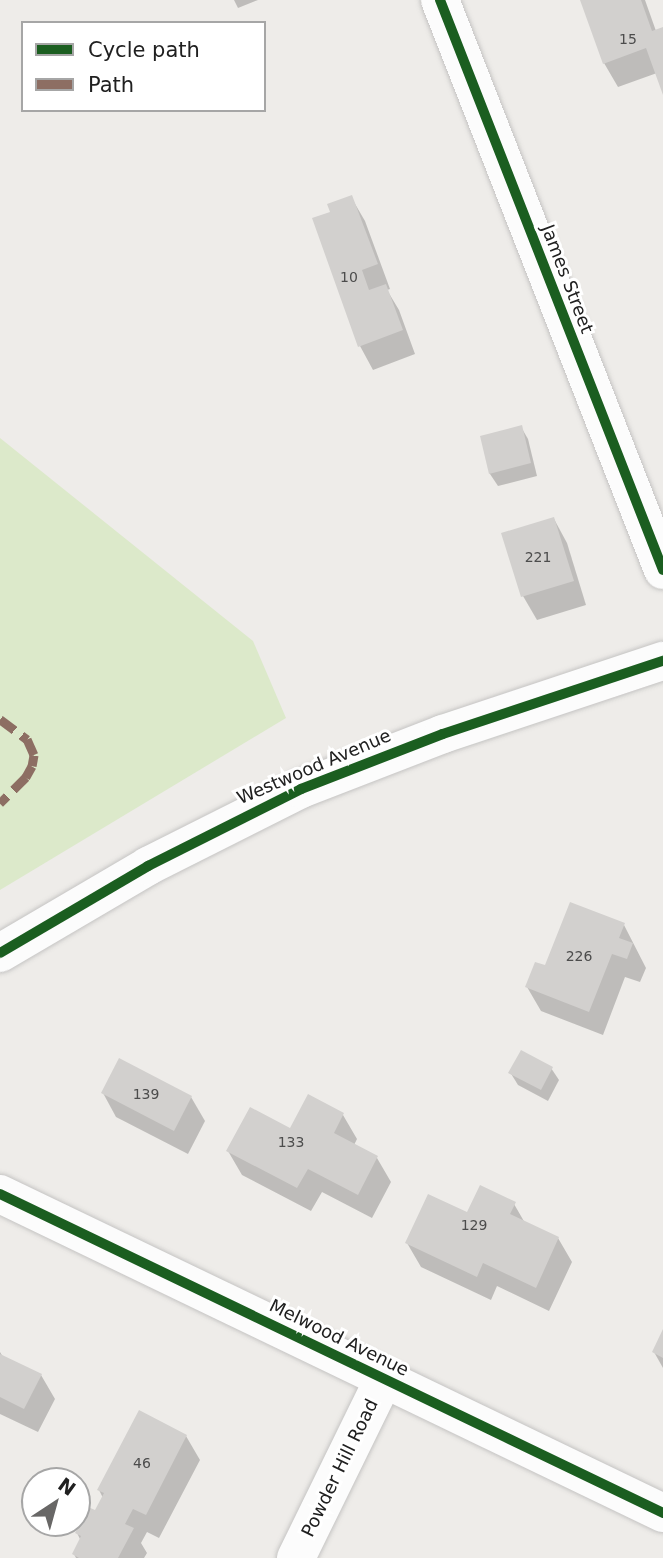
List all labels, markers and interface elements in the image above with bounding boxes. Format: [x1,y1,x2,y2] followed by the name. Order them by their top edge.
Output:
[21,21,266,112] legend
[619,31,637,47] house number: 15
[88,38,200,62] text: Cycle path
[88,73,134,97] text: Path
[536,222,598,336] street label: James Street
[340,269,358,285] house number: 10
[525,549,551,565] house number: 221
[234,725,394,809] street label: Westwood Avenue
[566,948,592,964] house number: 226
[133,1086,159,1102] house number: 139
[278,1134,304,1150] house number: 133
[461,1217,487,1233] house number: 129
[266,1295,412,1381] street label: Melwood Avenue
[297,1395,383,1541] street label: Powder Hill Road
[133,1455,151,1471] house number: 46
[21,1467,91,1537] north arrow
[54,1473,80,1500] text: N

